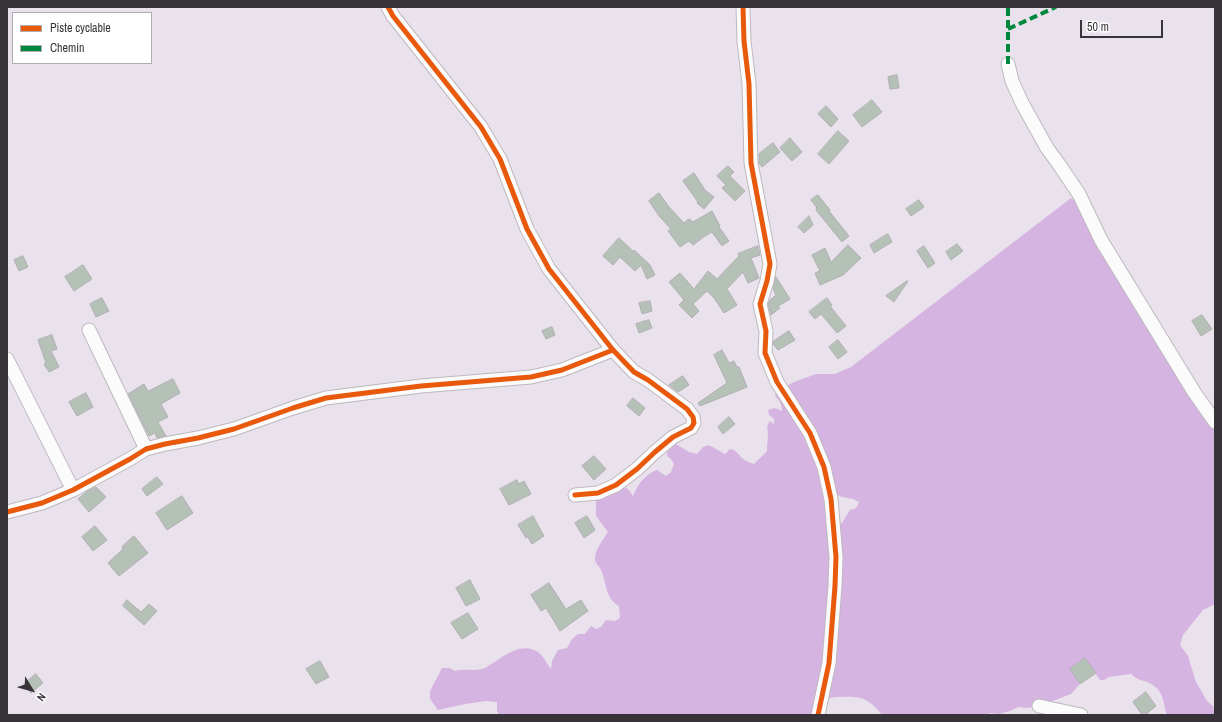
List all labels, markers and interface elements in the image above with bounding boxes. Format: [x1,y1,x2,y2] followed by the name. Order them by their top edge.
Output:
[12,12,152,64] legend
[1082,12,1165,38] scale bar
[1087,19,1109,35] text: 50 m
[50,20,111,36] text: Piste cyclable
[50,40,84,56] text: Chemin
[12,670,52,710] north arrow
[34,690,49,704] text: N

